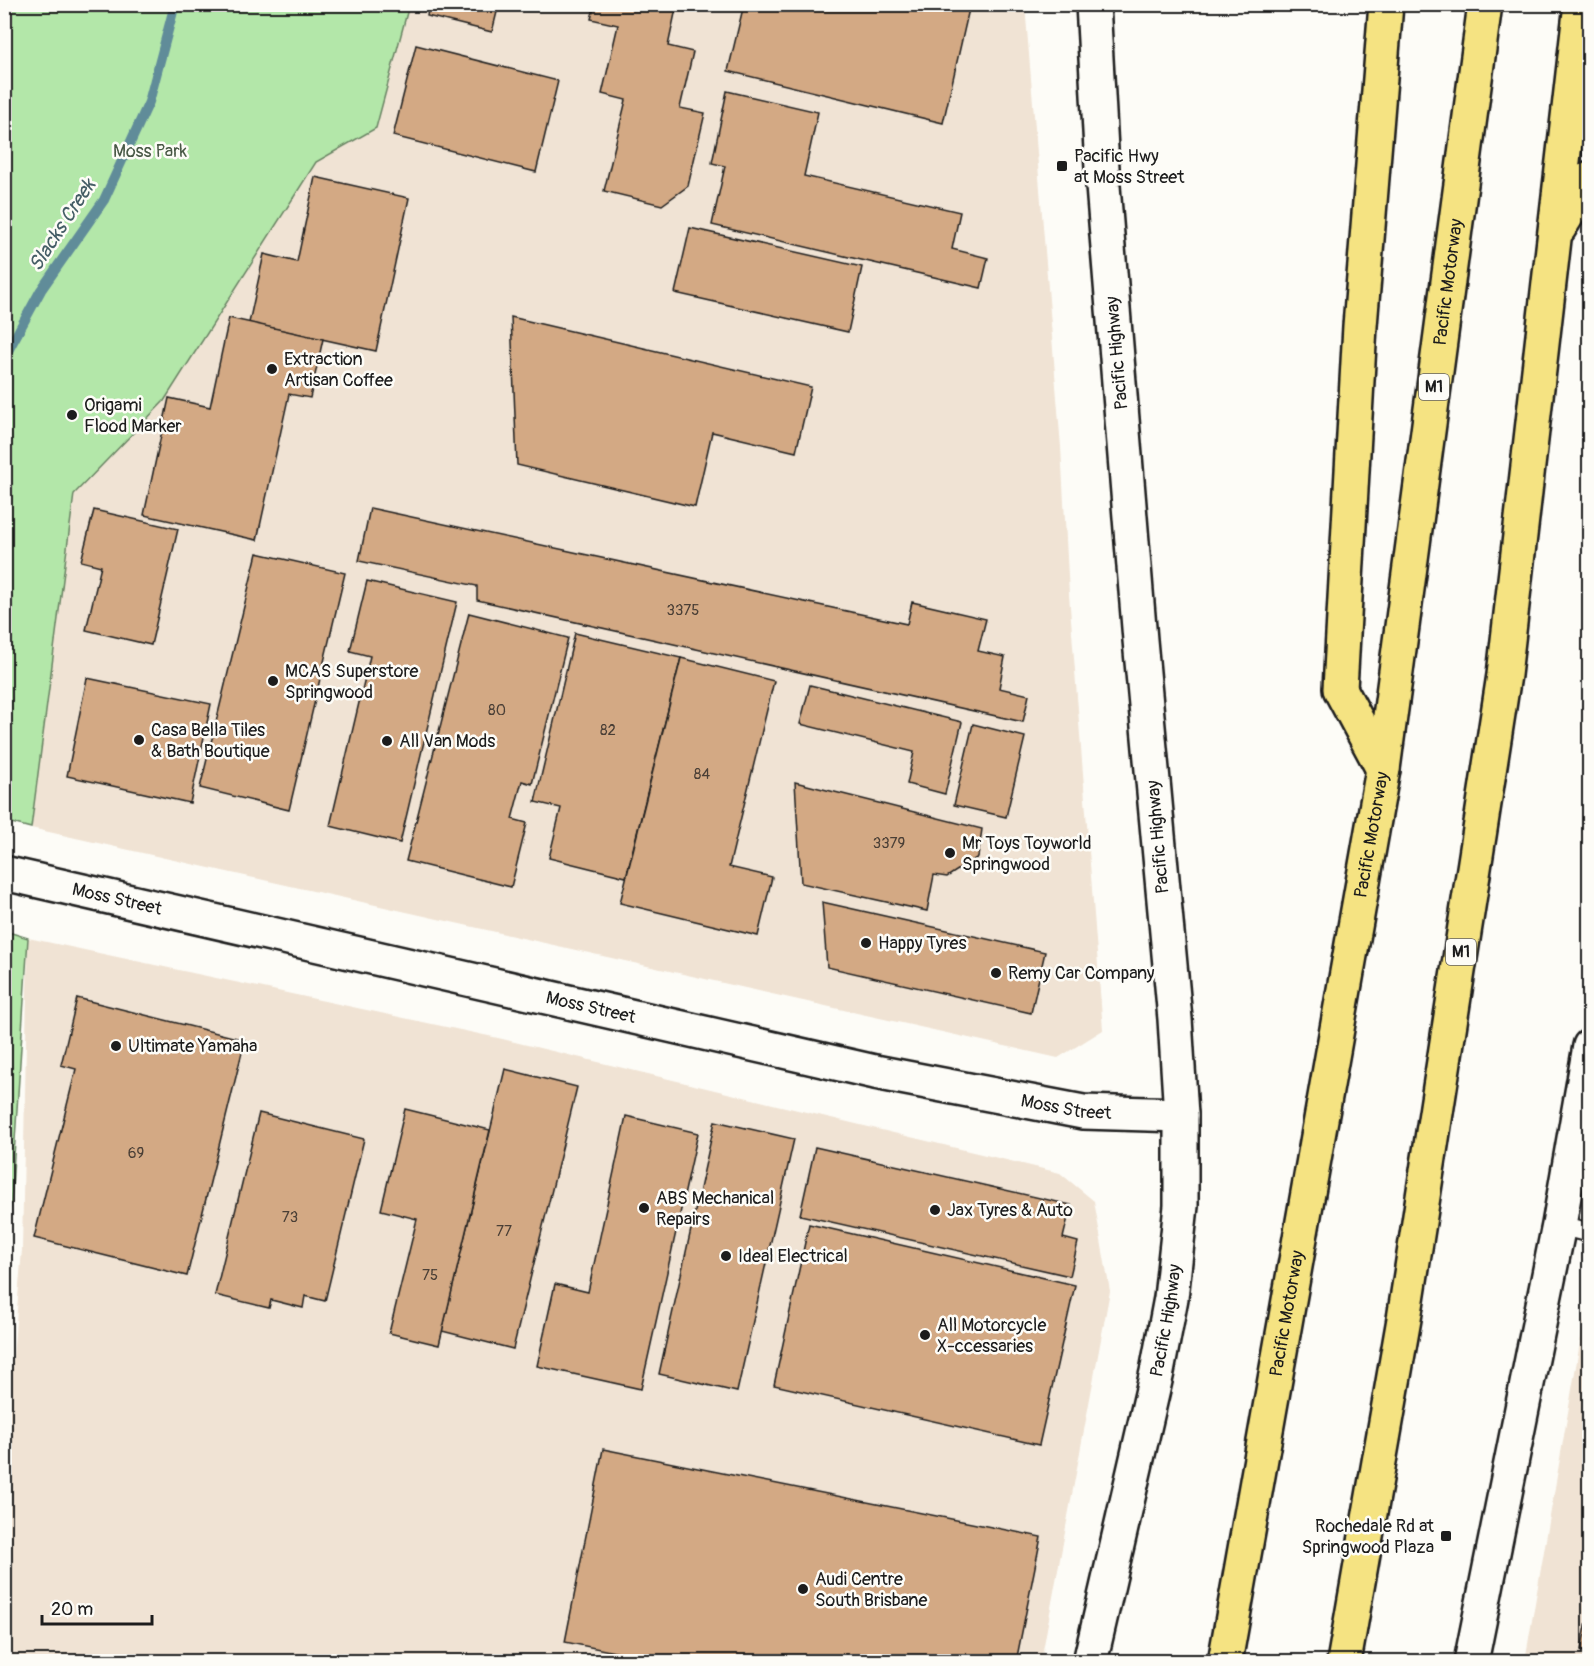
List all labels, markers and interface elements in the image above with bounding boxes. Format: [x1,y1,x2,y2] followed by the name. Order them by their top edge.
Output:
[113,140,188,163] park label: Moss Park
[1074,145,1185,189] place label: Pacific Hwy at Moss Street
[1055,159,1069,173] marker: Pacific Hwy at Moss Street
[23,173,102,276] water label: Slacks Creek
[1428,217,1468,347] street label: Pacific Motorway
[1101,295,1133,411] street label: Pacific Highway
[284,348,393,392] place label: Extraction Artisan Coffee
[265,362,279,376] marker: Extraction Artisan Coffee
[1419,374,1449,400] road number: M1
[84,394,182,438] place label: Origami Flood Marker
[65,408,79,422] marker: Origami Flood Marker
[667,601,699,620] house number: 3375
[285,660,419,704] place label: MCAS Superstore Springwood
[266,674,280,688] marker: MCAS Superstore Springwood
[488,701,506,720] house number: 80
[151,719,270,763] place label: Casa Bella Tiles & Bath Boutique
[600,721,616,740] house number: 82
[399,730,495,753] place label: All Van Mods
[132,733,146,747] marker: Casa Bella Tiles & Bath Boutique
[380,734,394,748] marker: All Van Mods
[694,765,710,784] house number: 84
[1349,770,1394,900] street label: Pacific Motorway
[1142,779,1174,895] street label: Pacific Highway
[962,832,1092,876] place label: Mr Toys Toyworld Springwood
[873,834,905,853] house number: 3379
[943,846,957,860] marker: Mr Toys Toyworld Springwood
[70,877,165,920] street label: Moss Street
[878,932,966,955] place label: Happy Tyres
[859,936,873,950] marker: Happy Tyres
[1446,939,1476,965] road number: M1
[1008,962,1155,985] place label: Remy Car Company
[989,966,1003,980] marker: Remy Car Company
[544,986,639,1029] street label: Moss Street
[128,1035,257,1058] place label: Ultimate Yamaha
[109,1039,123,1053] marker: Ultimate Yamaha
[1019,1089,1113,1124] street label: Moss Street
[128,1144,144,1163] house number: 69
[656,1187,774,1231] place label: ABS Mechanical Repairs
[947,1199,1073,1222] place label: Jax Tyres & Auto
[637,1201,651,1215] marker: ABS Mechanical Repairs
[928,1203,942,1217] marker: Jax Tyres & Auto
[282,1208,298,1227] house number: 73
[496,1222,512,1241] house number: 77
[738,1245,848,1268] place label: Ideal Electrical
[1264,1248,1309,1378] street label: Pacific Motorway
[719,1249,733,1263] marker: Ideal Electrical
[1145,1263,1186,1379] street label: Pacific Highway
[422,1266,438,1285] house number: 75
[937,1314,1046,1358] place label: All Motorcycle X-ccessaries
[918,1328,932,1342] marker: All Motorcycle X-ccessaries
[1302,1515,1435,1559] place label: Rochedale Rd at Springwood Plaza
[1439,1529,1453,1543] marker: Rochedale Rd at Springwood Plaza
[815,1568,928,1612] place label: Audi Centre South Brisbane
[796,1582,810,1596] marker: Audi Centre South Brisbane
[42,1588,152,1626] scale bar
[51,1598,93,1621] text: 20 m

